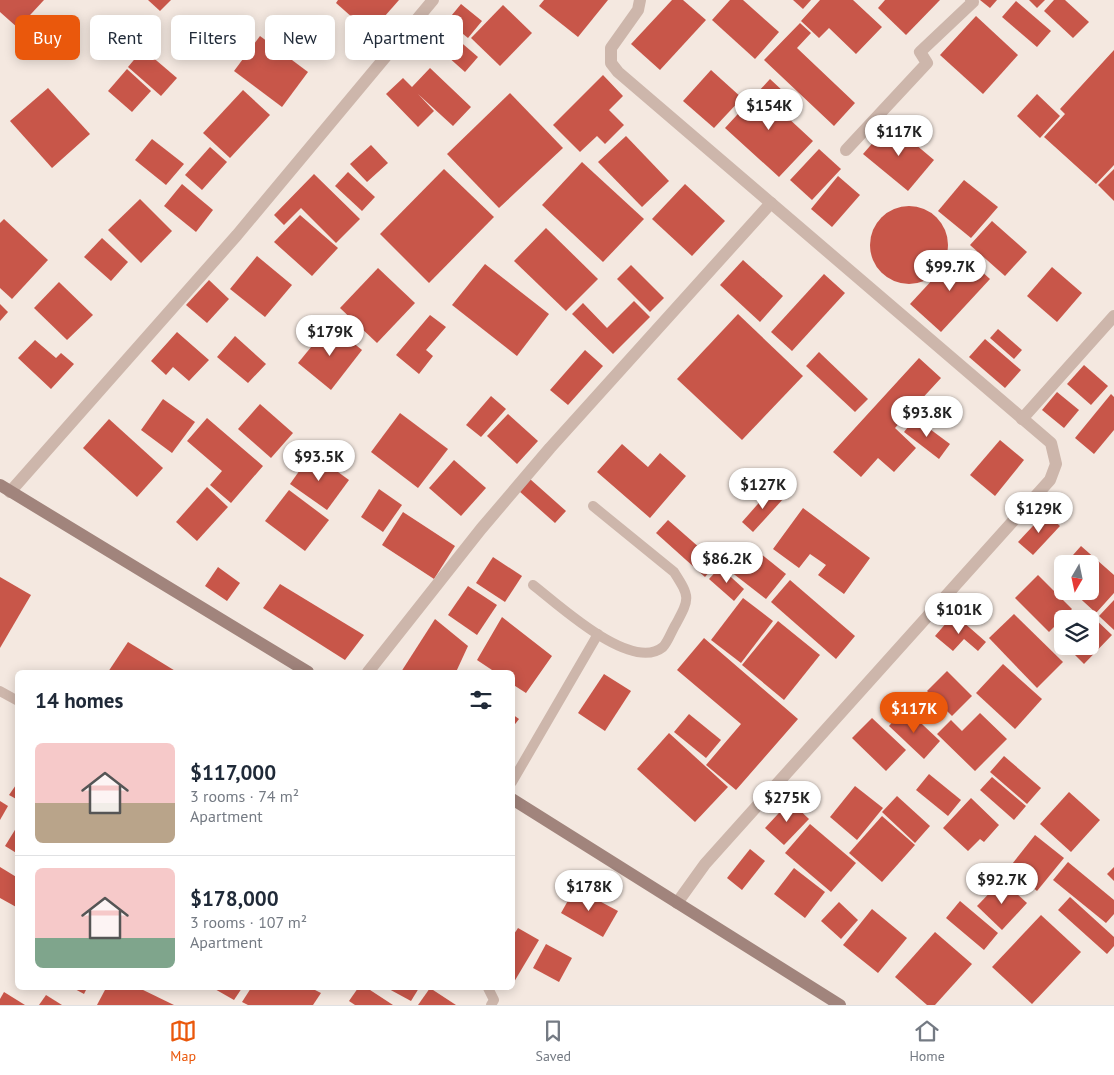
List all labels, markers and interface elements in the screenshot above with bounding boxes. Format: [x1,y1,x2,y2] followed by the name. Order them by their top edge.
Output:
[15,15,80,60] chip: Buy
[90,15,161,60] chip: Rent
[171,15,255,60] chip: Filters
[265,15,335,60] chip: New
[345,15,463,60] chip: Apartment
[734,88,804,131] pin: $154K
[746,95,792,115] text: $154K
[864,114,934,157] pin: $117K
[876,121,922,141] text: $117K
[909,250,991,292] pin: $99.7K
[925,256,975,276] text: $99.7K
[295,314,365,357] pin: $179K
[307,321,353,341] text: $179K
[886,396,968,438] pin: $93.8K
[902,402,952,422] text: $93.8K
[278,440,360,482] pin: $93.5K
[294,446,344,466] text: $93.5K
[728,468,798,510] pin: $127K
[740,474,786,494] text: $127K
[1004,492,1074,534] pin: $129K
[1016,498,1062,518] text: $129K
[686,542,768,584] pin: $86.2K
[702,548,752,568] text: $86.2K
[1054,555,1099,600] north arrow
[1054,555,1099,655] map controls
[924,592,994,635] pin: $101K
[936,599,982,619] text: $101K
[1054,610,1099,655] button: layers
[467,686,495,714] icon: filters
[35,687,123,714] text: 14 homes
[879,692,949,734] pin: $117K
[891,698,937,718] text: $117K
[190,759,276,786] text: $117,000
[75,763,135,823] icon: home
[752,780,822,823] pin: $275K
[190,786,299,806] text: 3 rooms · 74 m²
[764,787,810,807] text: $275K
[190,806,263,826] text: Apartment
[961,862,1043,905] pin: $92.7K
[977,869,1027,889] text: $92.7K
[554,870,624,912] pin: $178K
[566,876,612,896] text: $178K
[190,885,279,912] text: $178,000
[75,888,135,948] icon: home
[190,912,307,932] text: 3 rooms · 107 m²
[190,932,263,952] text: Apartment
[169,1017,197,1065] tab: Map
[535,1017,571,1065] tab: Saved
[909,1017,945,1065] tab: Home

